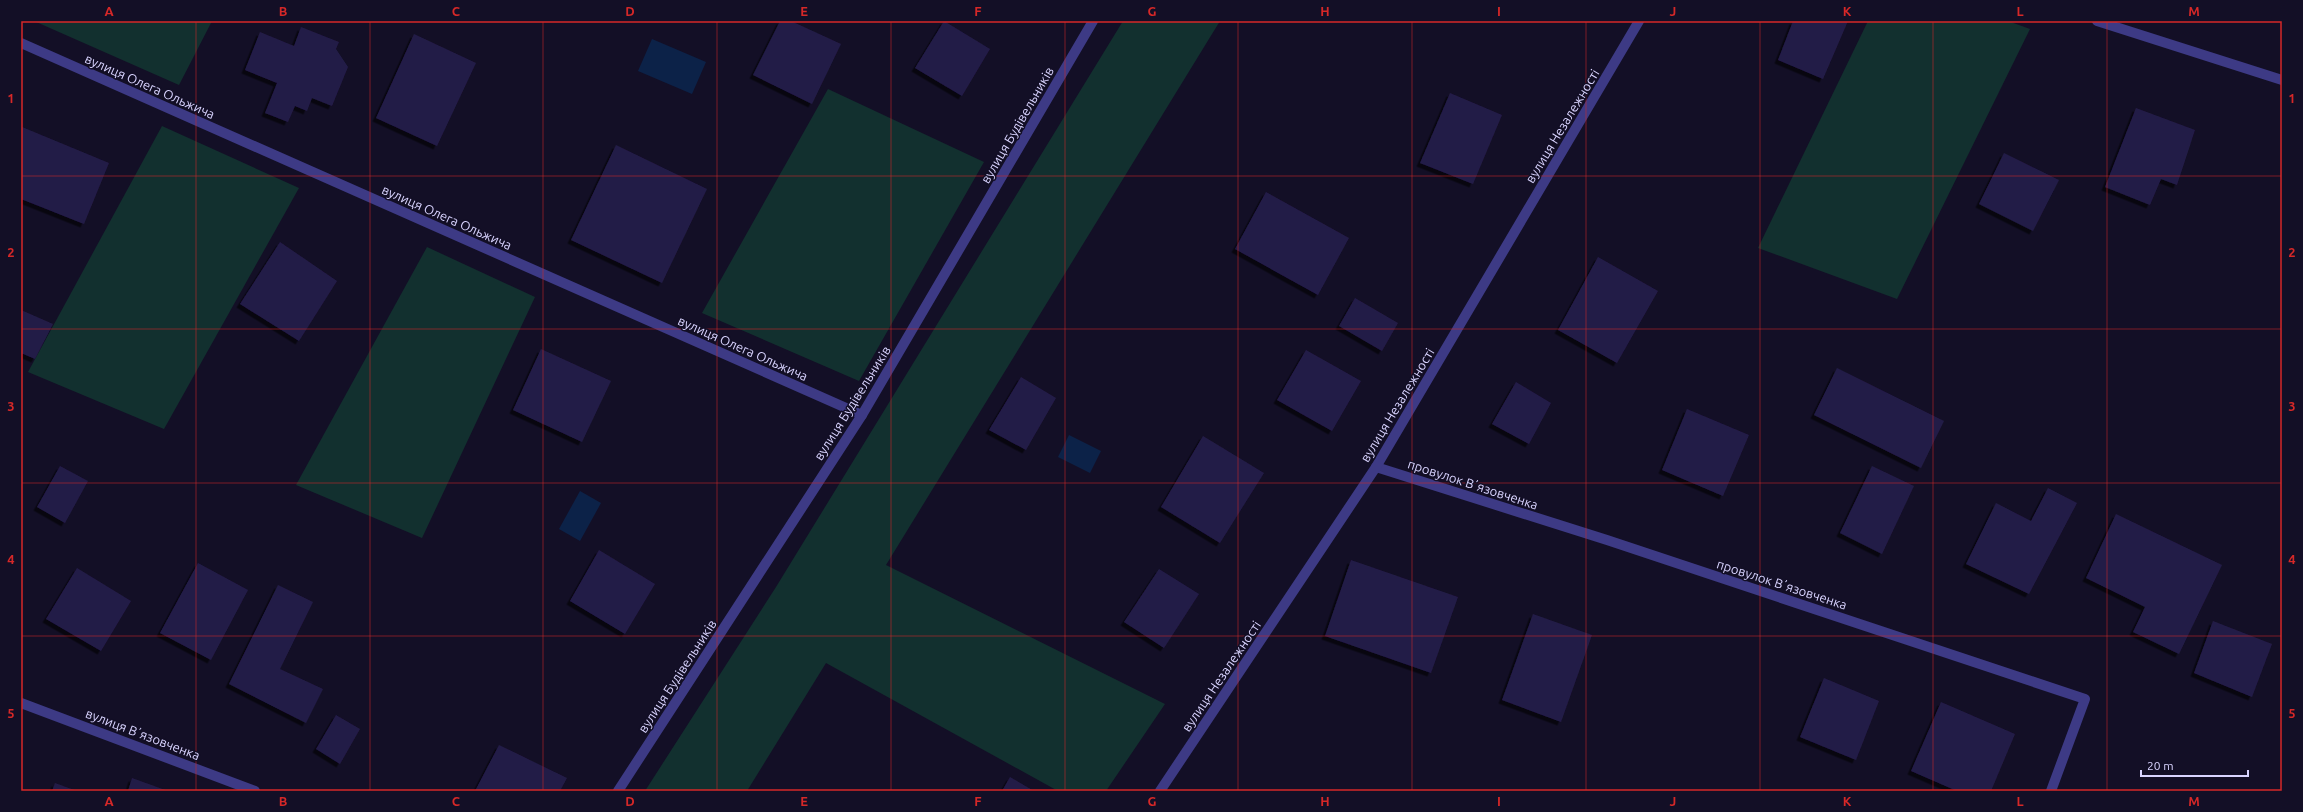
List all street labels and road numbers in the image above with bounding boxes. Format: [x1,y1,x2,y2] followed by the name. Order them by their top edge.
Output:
[83,51,217,121] street label: вулиця Олега Ольжича
[978,64,1056,186] street label: вулиця Будівельників
[1523,67,1601,185] street label: вулиця Незалежності
[380,182,514,252] street label: вулиця Олега Ольжича
[676,313,810,383] street label: вулиця Олега Ольжича
[811,343,893,463] street label: вулиця Будівельників
[1358,346,1436,464] street label: вулиця Незалежності
[1406,456,1540,512] street label: провулок Вʼязовченка
[1715,556,1849,612] street label: провулок Вʼязовченка
[635,617,719,735] street label: вулиця Будівельників
[1179,618,1263,734] street label: вулиця Незалежності
[84,706,202,762] street label: вулиця Вʼязовченка

